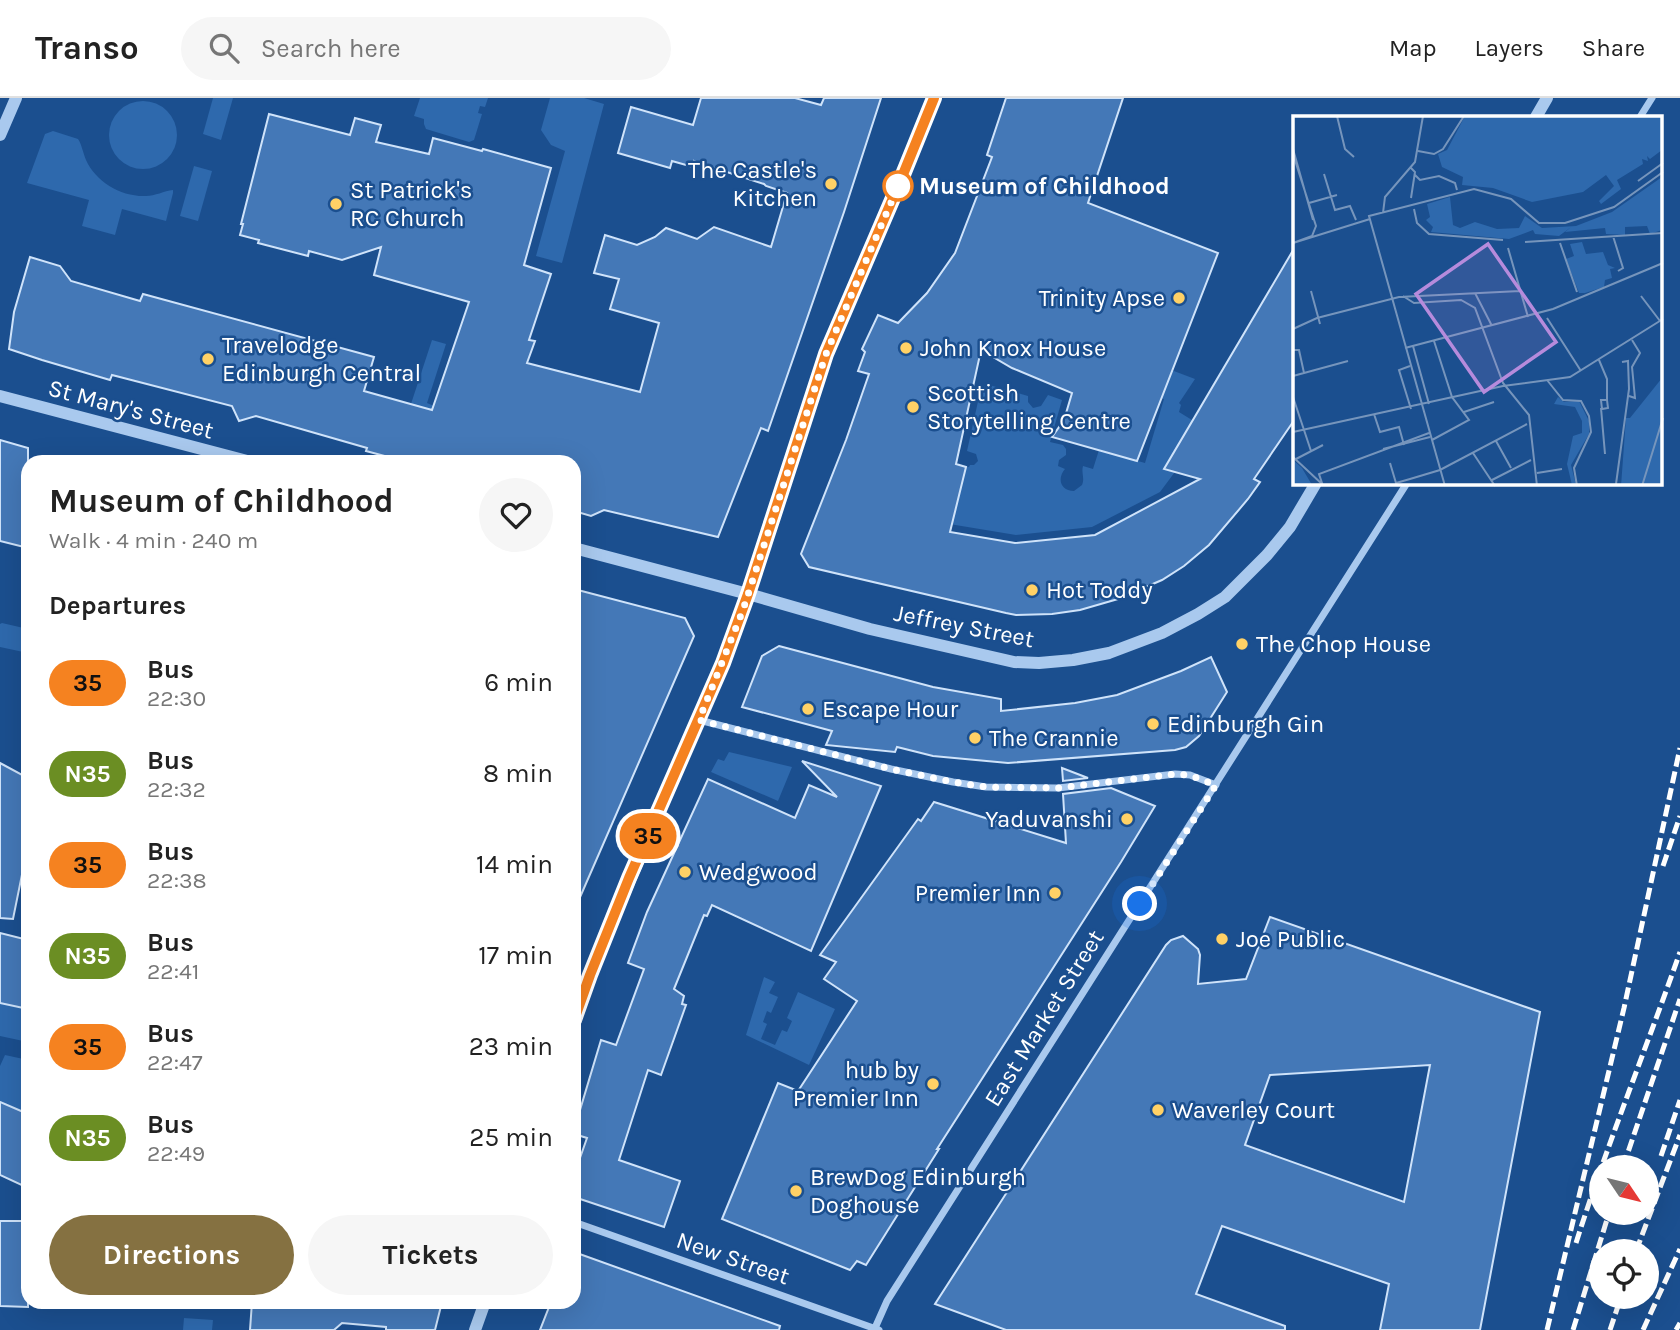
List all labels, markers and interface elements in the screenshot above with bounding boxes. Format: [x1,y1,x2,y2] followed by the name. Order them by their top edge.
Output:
[181,17,671,80] search box
[35,29,139,67] text: Transo
[205,29,243,67] icon: search
[261,33,401,64] text: Search here
[1389,34,1437,62] text: Map
[1475,34,1544,62] text: Layers
[1582,34,1645,62] text: Share
[1293,116,1662,485] inset map
[688,156,817,212] place label: The Castle's Kitchen
[883,171,913,201] marker: Museum of Childhood
[919,172,1170,200] place label: Museum of Childhood
[350,176,472,232] place label: St Patrick's RC Church
[823,176,839,192] marker: The Castle's Kitchen
[328,196,344,212] marker: St Patrick's RC Church
[1039,284,1165,312] place label: Trinity Apse
[1171,290,1187,306] marker: Trinity Apse
[222,331,421,387] place label: Travelodge Edinburgh Central
[920,334,1106,362] place label: John Knox House
[898,340,914,356] marker: John Knox House
[200,351,216,367] marker: Travelodge Edinburgh Central
[45,373,217,445] street label: St Mary's Street
[927,379,1131,435] place label: Scottish Storytelling Centre
[905,399,921,415] marker: Scottish Storytelling Centre
[479,478,553,552] button: heart
[49,482,394,520] text: Museum of Childhood
[49,527,258,554] text: Walk · 4 min · 240 m
[1046,576,1153,604] place label: Hot Toddy
[1024,582,1040,598] marker: Hot Toddy
[49,590,186,621] text: Departures
[892,599,1036,653] street label: Jeffrey Street
[1256,630,1431,658] place label: The Chop House
[1234,636,1250,652] marker: The Chop House
[147,654,194,685] text: Bus
[484,667,553,698] text: 6 min
[73,669,102,697] text: 35
[147,685,206,712] text: 22:30
[822,695,958,723] place label: Escape Hour
[800,701,816,717] marker: Escape Hour
[1167,710,1324,738] place label: Edinburgh Gin
[1145,716,1161,732] marker: Edinburgh Gin
[989,724,1119,752] place label: The Crannie
[967,730,983,746] marker: The Crannie
[147,745,194,776] text: Bus
[483,758,553,789] text: 8 min
[64,760,111,788] text: N35
[147,776,206,803] text: 22:32
[985,805,1113,833] place label: Yaduvanshi
[1119,811,1135,827] marker: Yaduvanshi
[616,813,680,859] line badge: 35
[634,822,662,850] text: 35
[147,836,194,867] text: Bus
[476,849,553,880] text: 14 min
[73,851,102,879] text: 35
[699,858,818,886] place label: Wedgwood
[677,864,693,880] marker: Wedgwood
[147,867,207,894] text: 22:38
[915,879,1041,907] place label: Premier Inn
[1047,885,1063,901] marker: Premier Inn
[1122,886,1157,921] your location
[978,925,1110,1111] street label: East Market Street
[1236,925,1345,953] place label: Joe Public
[147,927,194,958] text: Bus
[1214,931,1230,947] marker: Joe Public
[478,940,553,971] text: 17 min
[64,942,111,970] text: N35
[147,958,199,985] text: 22:41
[147,1018,194,1049] text: Bus
[469,1031,553,1062] text: 23 min
[73,1033,102,1061] text: 35
[147,1049,203,1076] text: 22:47
[793,1056,919,1112] place label: hub by Premier Inn
[925,1076,941,1092] marker: hub by Premier Inn
[1172,1096,1335,1124] place label: Waverley Court
[1150,1102,1166,1118] marker: Waverley Court
[147,1109,194,1140] text: Bus
[469,1122,553,1153] text: 25 min
[64,1124,111,1152] text: N35
[147,1140,205,1167] text: 22:49
[1589,1155,1659,1225] north arrow
[1589,1155,1659,1309] map controls
[810,1163,1026,1219] place label: BrewDog Edinburgh Doghouse
[788,1183,804,1199] marker: BrewDog Edinburgh Doghouse
[49,1215,294,1295] button: Directions
[308,1215,553,1295] button: Tickets
[673,1226,793,1290] street label: New Street
[1589,1239,1659,1309] button: locate

